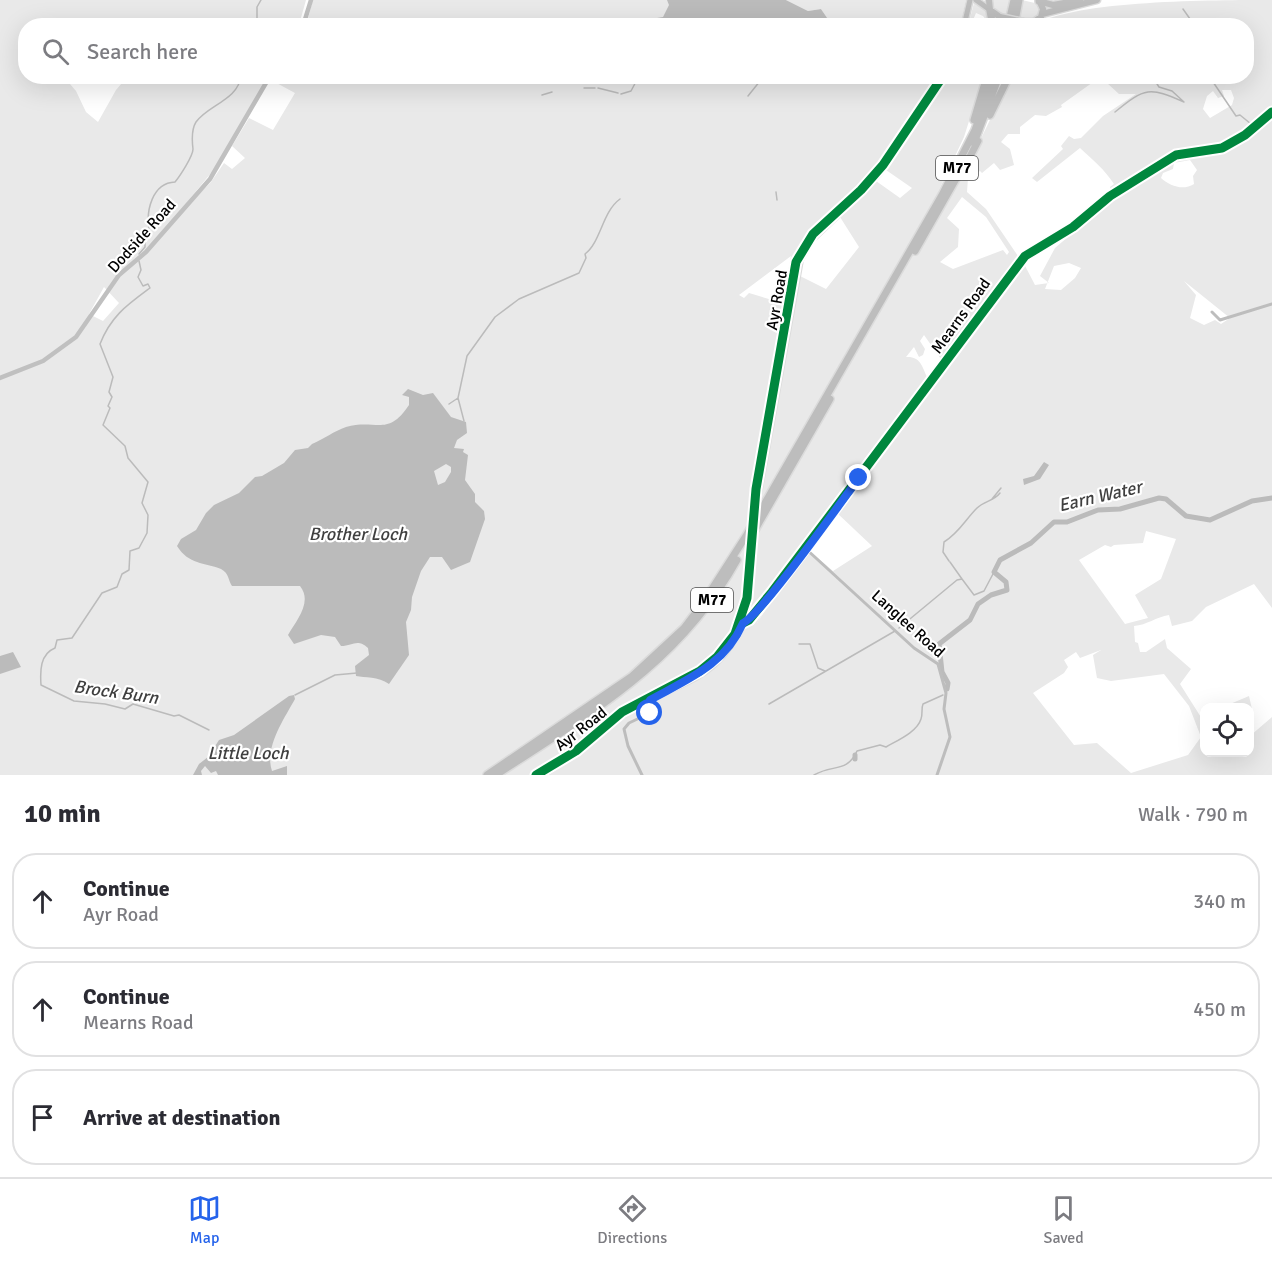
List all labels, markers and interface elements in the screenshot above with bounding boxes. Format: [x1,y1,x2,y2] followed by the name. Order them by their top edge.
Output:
[18,18,1254,84] search box
[39,35,72,68] icon: search
[87,38,198,65] text: Search here
[936,156,978,180] road number: M77
[104,195,180,277] street label: Dodside Road
[762,268,792,332] street label: Ayr Road
[927,274,995,358] street label: Mearns Road
[845,464,871,490] route end
[1056,475,1146,516] water label: Earn Water
[309,523,408,545] water label: Brother Loch
[867,586,949,662] street label: Langlee Road
[691,588,733,612] road number: M77
[72,675,161,709] water label: Brock Burn
[636,699,662,725] route start
[551,702,611,756] street label: Ayr Road
[1200,703,1254,757] map controls
[1200,703,1254,757] button: locate
[207,742,290,764] water label: Little Loch
[24,798,101,830] text: 10 min
[1138,802,1248,827] text: Walk · 790 m
[83,875,170,902] text: Continue
[26,885,59,918] icon: ahead
[1193,889,1246,914] text: 340 m
[83,902,159,927] text: Ayr Road
[83,983,170,1010] text: Continue
[26,993,59,1026] icon: ahead
[1193,997,1246,1022] text: 450 m
[83,1010,194,1035] text: Mearns Road
[26,1101,59,1134] icon: arrive
[83,1104,280,1131] text: Arrive at destination
[188,1192,221,1248] tab: Map
[597,1192,667,1248] tab: Directions
[1044,1192,1084,1248] tab: Saved

